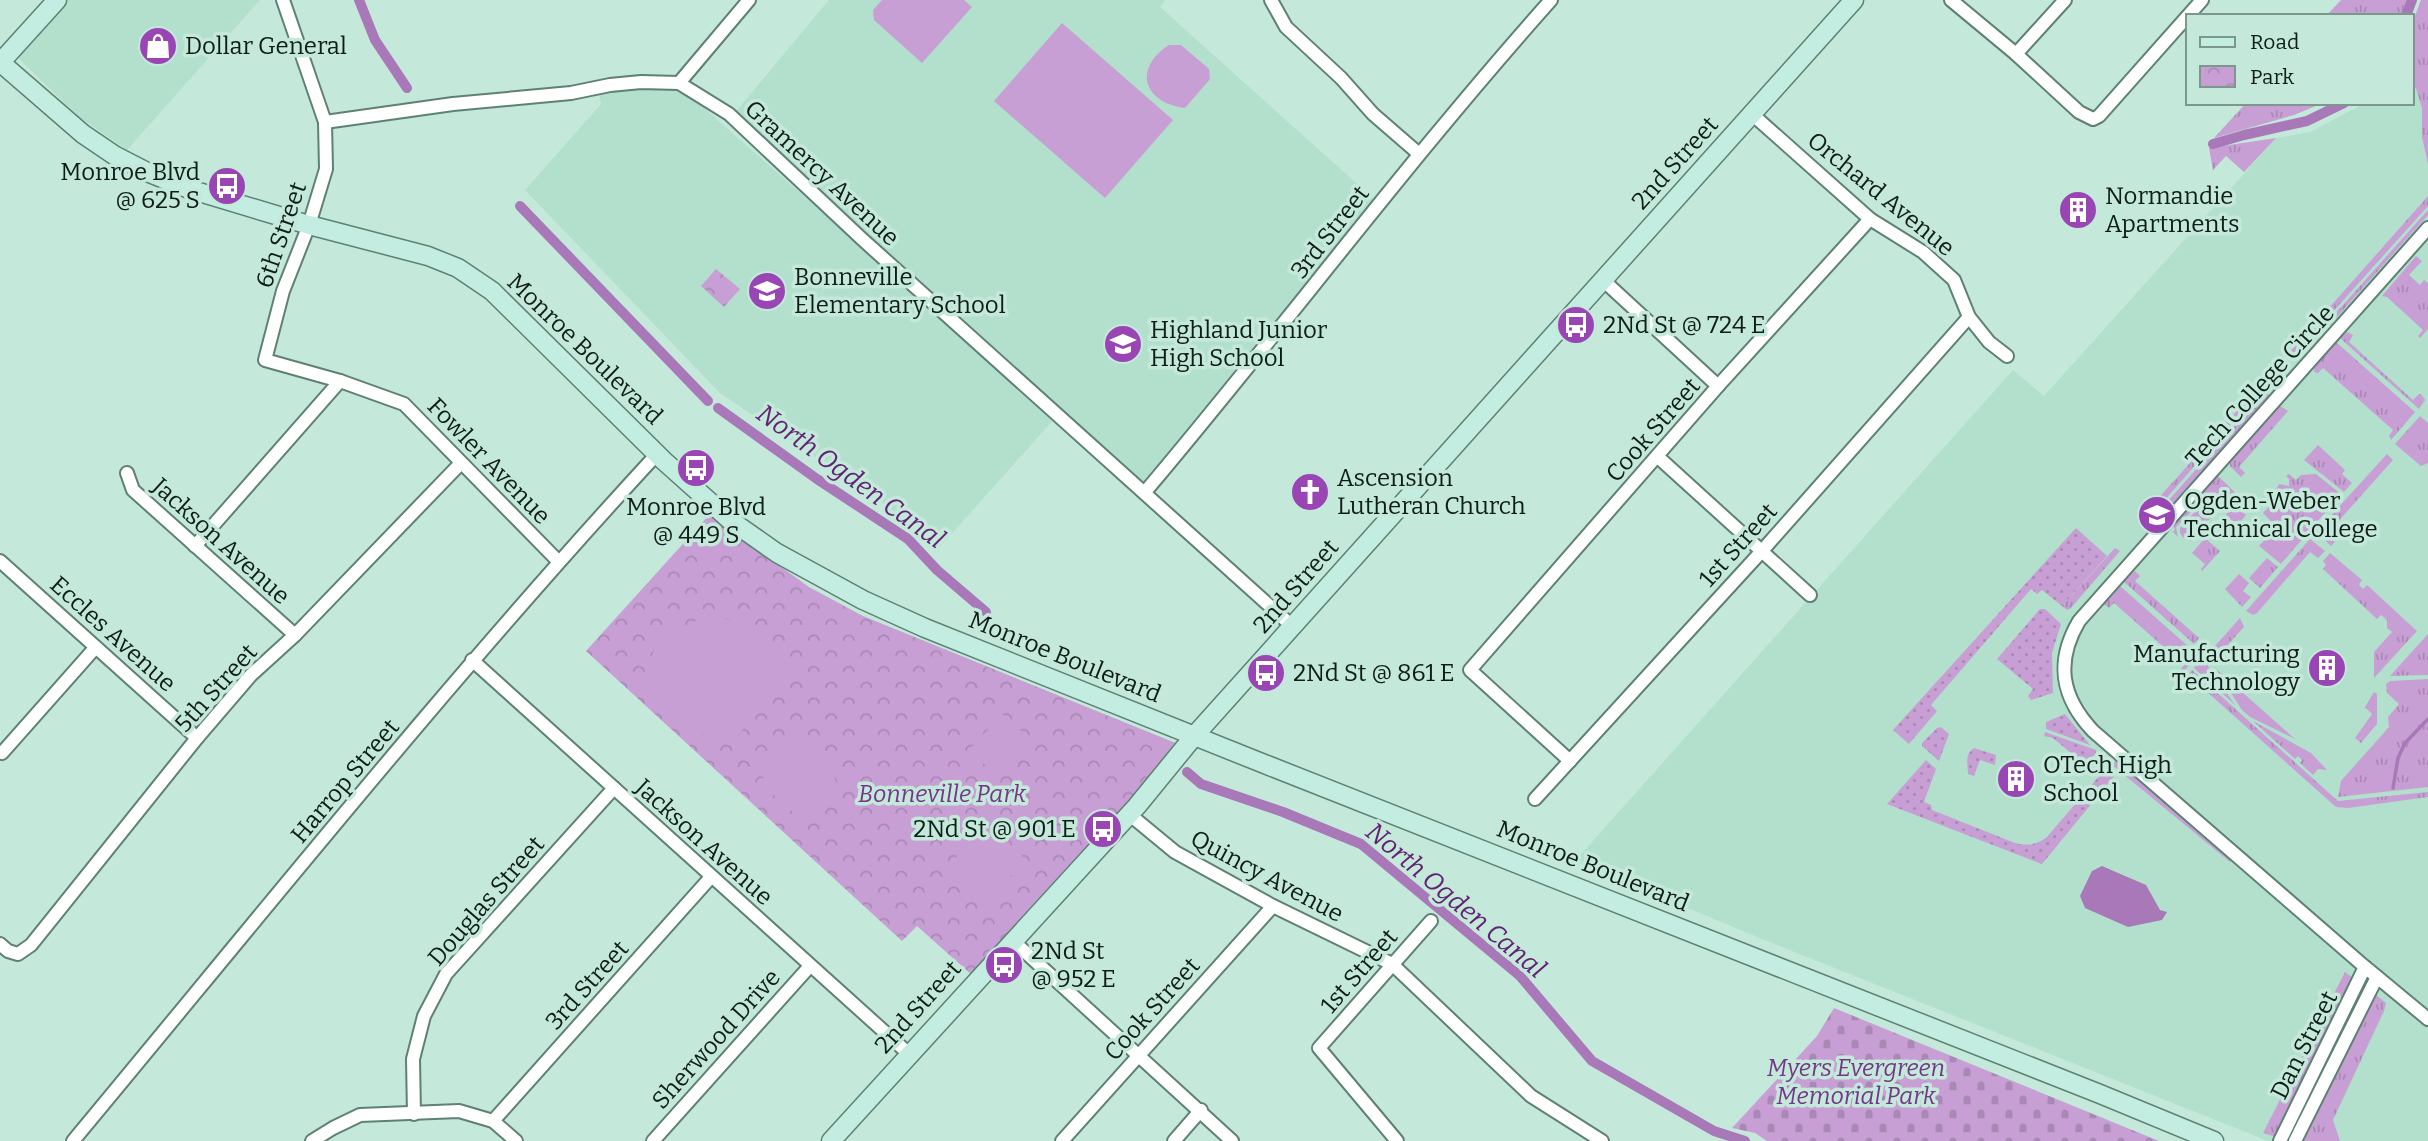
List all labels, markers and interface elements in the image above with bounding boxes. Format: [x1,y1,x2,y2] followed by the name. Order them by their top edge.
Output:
[2186,14,2414,105] legend
[137,25,179,67] shop icon: Dollar General
[2250,29,2299,55] text: Road
[185,32,347,60] place label: Dollar General
[2250,64,2294,90] text: Park
[739,94,905,252] street label: Gramercy Avenue
[1626,111,1724,215] street label: 2nd Street
[1802,126,1960,262] street label: Orchard Avenue
[60,158,200,214] place label: Monroe Blvd @ 625 S
[206,165,248,207] bus stop icon: Monroe Blvd @ 625 S
[250,178,312,292] street label: 6th Street
[1285,180,1375,284] street label: 3rd Street
[2105,182,2239,238] place label: Normandie Apartments
[2057,189,2099,231] building icon: Normandie Apartments
[794,263,1006,319] place label: Bonneville Elementary School
[502,268,668,430] street label: Monroe Boulevard
[746,270,788,312] school or university icon: Bonneville Elementary School
[2180,299,2340,473] street label: Tech College Circle
[1555,304,1597,346] bus stop icon: 2Nd St @ 724 E
[1603,311,1766,339] place label: 2Nd St @ 724 E
[1150,316,1328,372] place label: Highland Junior High School
[1102,323,1144,365] school or university icon: Highland Junior High School
[1600,372,1706,488] street label: Cook Street
[422,392,556,530] street label: Fowler Avenue
[751,398,951,555] water label: North Ogden Canal
[675,447,717,489] bus stop icon: Monroe Blvd @ 449 S
[1337,464,1526,520] place label: Ascension Lutheran Church
[146,471,295,610] street label: Jackson Avenue
[1289,471,1331,513] church icon: Ascension Lutheran Church
[2184,487,2378,543] place label: Ogden-Weber Technical College
[626,493,766,549] place label: Monroe Blvd @ 449 S
[2136,494,2178,536] school or university icon: Ogden-Weber Technical College
[1693,497,1783,592] street label: 1st Street
[1248,533,1345,639] street label: 2nd Street
[45,570,181,698] street label: Eccles Avenue
[965,606,1165,708] street label: Monroe Boulevard
[169,638,263,738] street label: 5th Street
[2133,640,2300,696] place label: Manufacturing Technology
[2306,647,2348,689] building icon: Manufacturing Technology
[1245,652,1287,694] bus stop icon: 2Nd St @ 861 E
[1293,659,1455,687] place label: 2Nd St @ 861 E
[285,713,405,849] street label: Harrop Street
[2043,751,2172,807] place label: OTech High School
[1995,758,2037,800] building icon: OTech High School
[629,772,778,911] street label: Jackson Avenue
[858,780,1027,808] park label: Bonneville Park
[1082,808,1124,850] bus stop icon: 2Nd St @ 901 E
[913,815,1076,843] place label: 2Nd St @ 901 E
[1493,815,1693,917] street label: Monroe Boulevard
[1360,816,1552,985] water label: North Ogden Canal
[1186,824,1348,928] street label: Quincy Avenue
[422,830,550,972] street label: Douglas Street
[1315,923,1403,1019] street label: 1st Street
[540,935,634,1035] street label: 3rd Street
[1031,937,1116,993] place label: 2Nd St @ 952 E
[983,944,1025,986] bus stop icon: 2Nd St @ 952 E
[1099,952,1206,1066] street label: Cook Street
[869,955,967,1059] street label: 2nd Street
[646,964,786,1114] street label: Sherwood Drive
[2265,986,2343,1104] street label: Dan Street
[1767,1054,1945,1110] park label: Myers Evergreen Memorial Park

